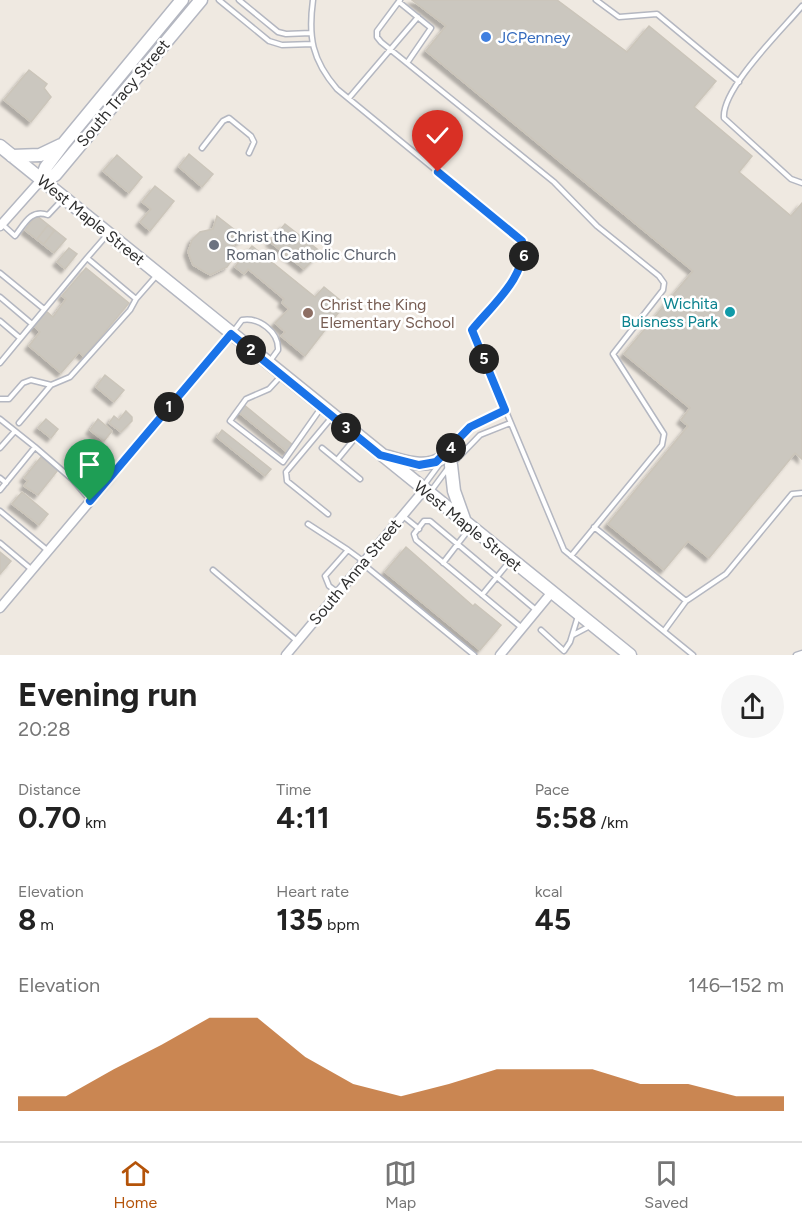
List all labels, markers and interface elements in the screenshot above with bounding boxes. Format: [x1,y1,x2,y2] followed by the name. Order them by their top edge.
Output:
[498,28,571,47] place label: JCPenney
[479,30,493,44] marker: JCPenney
[73,35,173,151] street label: South Tracy Street
[412,110,463,172] pin
[421,119,454,152] icon: check
[33,171,149,269] street label: West Maple Street
[226,227,396,264] place label: Christ the King Roman Catholic Church
[207,238,221,252] marker: Christ the King Roman Catholic Church
[509,241,539,271] pin: 6
[519,246,529,265] text: 6
[621,294,718,331] place label: Wichita Buisness Park
[320,295,454,332] place label: Christ the King Elementary School
[723,305,737,319] marker: Wichita Buisness Park
[301,306,315,320] marker: Christ the King Elementary School
[236,335,266,365] pin: 2
[246,340,256,359] text: 2
[469,344,499,374] pin: 5
[479,349,489,368] text: 5
[154,392,184,422] pin: 1
[166,397,172,416] text: 1
[331,413,361,443] pin: 3
[342,418,350,437] text: 3
[436,433,466,463] pin: 4
[446,438,456,457] text: 4
[64,439,115,501] pin
[73,448,106,481] icon: arrive
[410,477,526,575] street label: West Maple Street
[305,515,405,629] street label: South Anna Street
[18,675,197,714] text: Evening run
[721,675,784,738] button: share
[18,717,71,741] text: 20:28
[18,780,81,799] text: Distance
[276,780,311,799] text: Time
[535,780,569,799] text: Pace
[18,799,81,836] text: 0.70
[276,799,330,836] text: 4:11
[535,799,597,836] text: 5:58
[81,813,106,832] text: km
[597,813,628,832] text: /km
[18,882,84,901] text: Elevation
[276,882,349,901] text: Heart rate
[535,882,563,901] text: kcal
[18,901,36,938] text: 8
[276,901,323,938] text: 135
[535,901,571,938] text: 45
[36,915,54,934] text: m
[323,915,360,934] text: bpm
[18,973,100,997] text: Elevation
[688,973,784,997] text: 146–152 m
[114,1157,157,1212] tab: Home
[384,1157,417,1212] tab: Map
[644,1157,688,1212] tab: Saved

